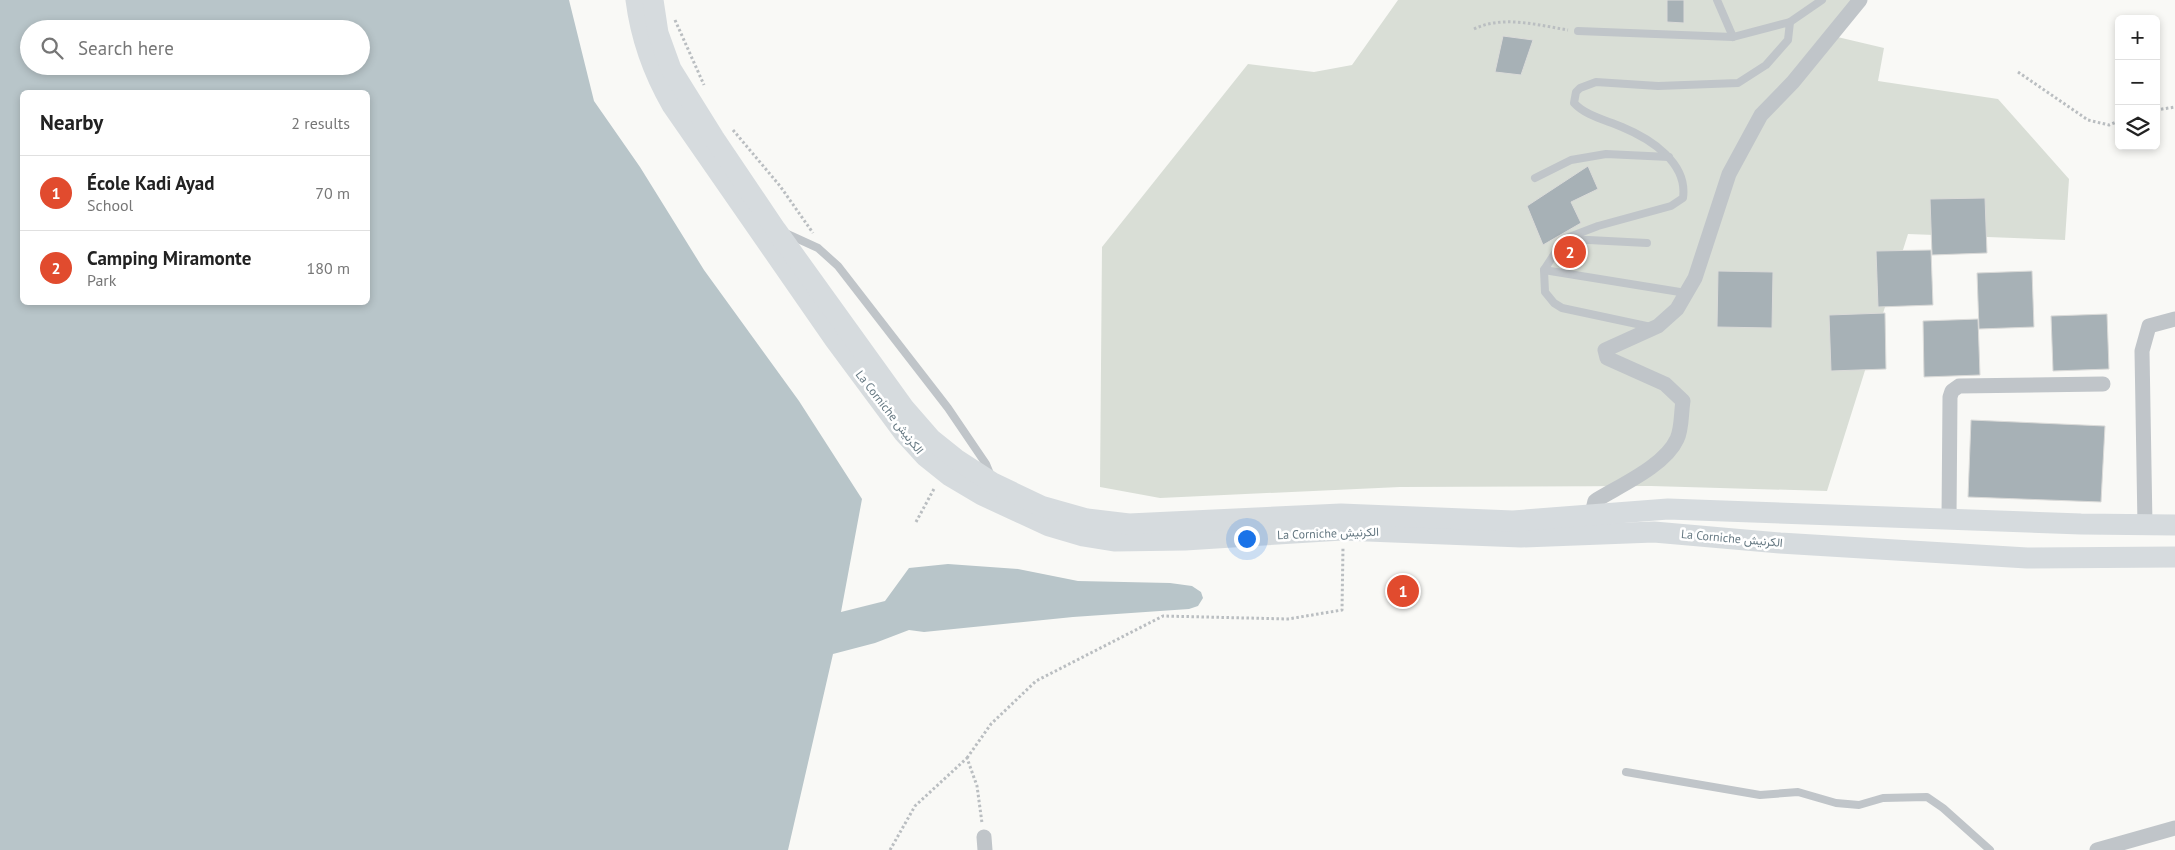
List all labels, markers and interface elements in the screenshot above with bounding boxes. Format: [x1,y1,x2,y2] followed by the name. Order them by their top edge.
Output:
[2115,15,2160,150] map controls
[2115,15,2160,60] button: +
[20,20,370,75] search box
[38,34,66,62] icon: search
[78,36,174,60] text: Search here
[2115,60,2160,105] button: −
[2115,105,2160,150] button: layers
[40,109,103,136] text: Nearby
[291,113,350,133] text: 2 results
[87,171,215,195] text: École Kadi Ayad
[51,183,61,203] text: 1
[315,183,350,203] text: 70 m
[87,195,133,215] text: School
[1554,233,1586,271] pin: 2
[87,246,251,270] text: Camping Miramonte
[51,258,61,278] text: 2
[307,258,350,278] text: 180 m
[87,270,116,290] text: Park
[852,367,927,457] street label: La Corniche الكرنيش
[1277,524,1379,543] street label: La Corniche الكرنيش
[1234,526,1260,552] your location
[1680,526,1783,551] street label: La Corniche الكرنيش
[1387,572,1419,610] pin: 1

